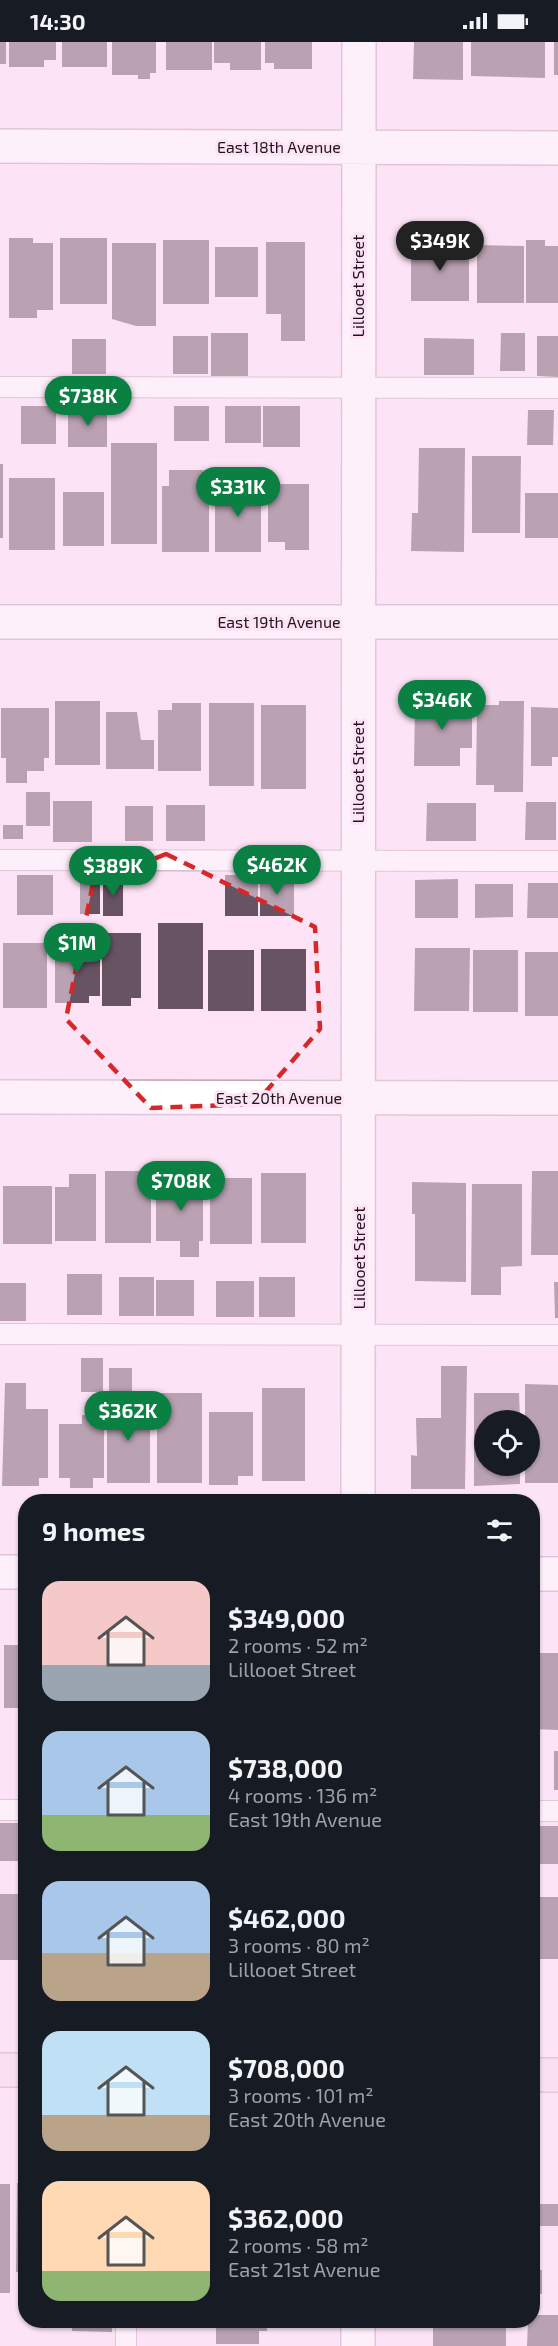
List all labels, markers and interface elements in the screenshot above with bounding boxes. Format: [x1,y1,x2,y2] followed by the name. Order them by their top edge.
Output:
[30,8,86,34] text: 14:30
[217,137,341,156] street label: East 18th Avenue
[398,221,482,272] pin: $349K
[410,228,470,252] text: $349K
[348,235,367,337] street label: Lillooet Street
[46,376,130,427] pin: $738K
[59,383,117,407] text: $738K
[196,467,280,518] pin: $331K
[210,474,266,498] text: $331K
[217,612,341,631] street label: East 19th Avenue
[400,680,484,731] pin: $346K
[412,687,472,711] text: $346K
[348,721,367,823] street label: Lillooet Street
[235,845,319,896] pin: $462K
[71,846,155,897] pin: $389K
[247,852,307,876] text: $462K
[83,853,143,877] text: $389K
[48,923,106,974] pin: $1M
[58,930,96,954] text: $1M
[216,1088,342,1107] street label: East 20th Avenue
[139,1161,223,1212] pin: $708K
[151,1168,211,1192] text: $708K
[349,1207,368,1309] street label: Lillooet Street
[86,1391,170,1442] pin: $362K
[98,1398,158,1422] text: $362K
[474,1410,540,1476] map controls
[474,1410,540,1476] button: locate
[483,1514,516,1547] icon: filters
[42,1515,145,1546] text: 9 homes
[228,1602,345,1633] text: $349,000
[90,1605,162,1677] icon: home
[228,1633,368,1657] text: 2 rooms · 52 m²
[228,1657,356,1681] text: Lillooet Street
[228,1752,343,1783] text: $738,000
[90,1755,162,1827] icon: home
[228,1783,377,1807] text: 4 rooms · 136 m²
[228,1807,382,1831] text: East 19th Avenue
[228,1902,346,1933] text: $462,000
[90,1905,162,1977] icon: home
[228,1933,370,1957] text: 3 rooms · 80 m²
[228,1957,356,1981] text: Lillooet Street
[228,2052,345,2083] text: $708,000
[90,2055,162,2127] icon: home
[228,2083,374,2107] text: 3 rooms · 101 m²
[228,2107,386,2131] text: East 20th Avenue
[228,2202,344,2233] text: $362,000
[90,2205,162,2277] icon: home
[228,2233,369,2257] text: 2 rooms · 58 m²
[228,2257,380,2281] text: East 21st Avenue

